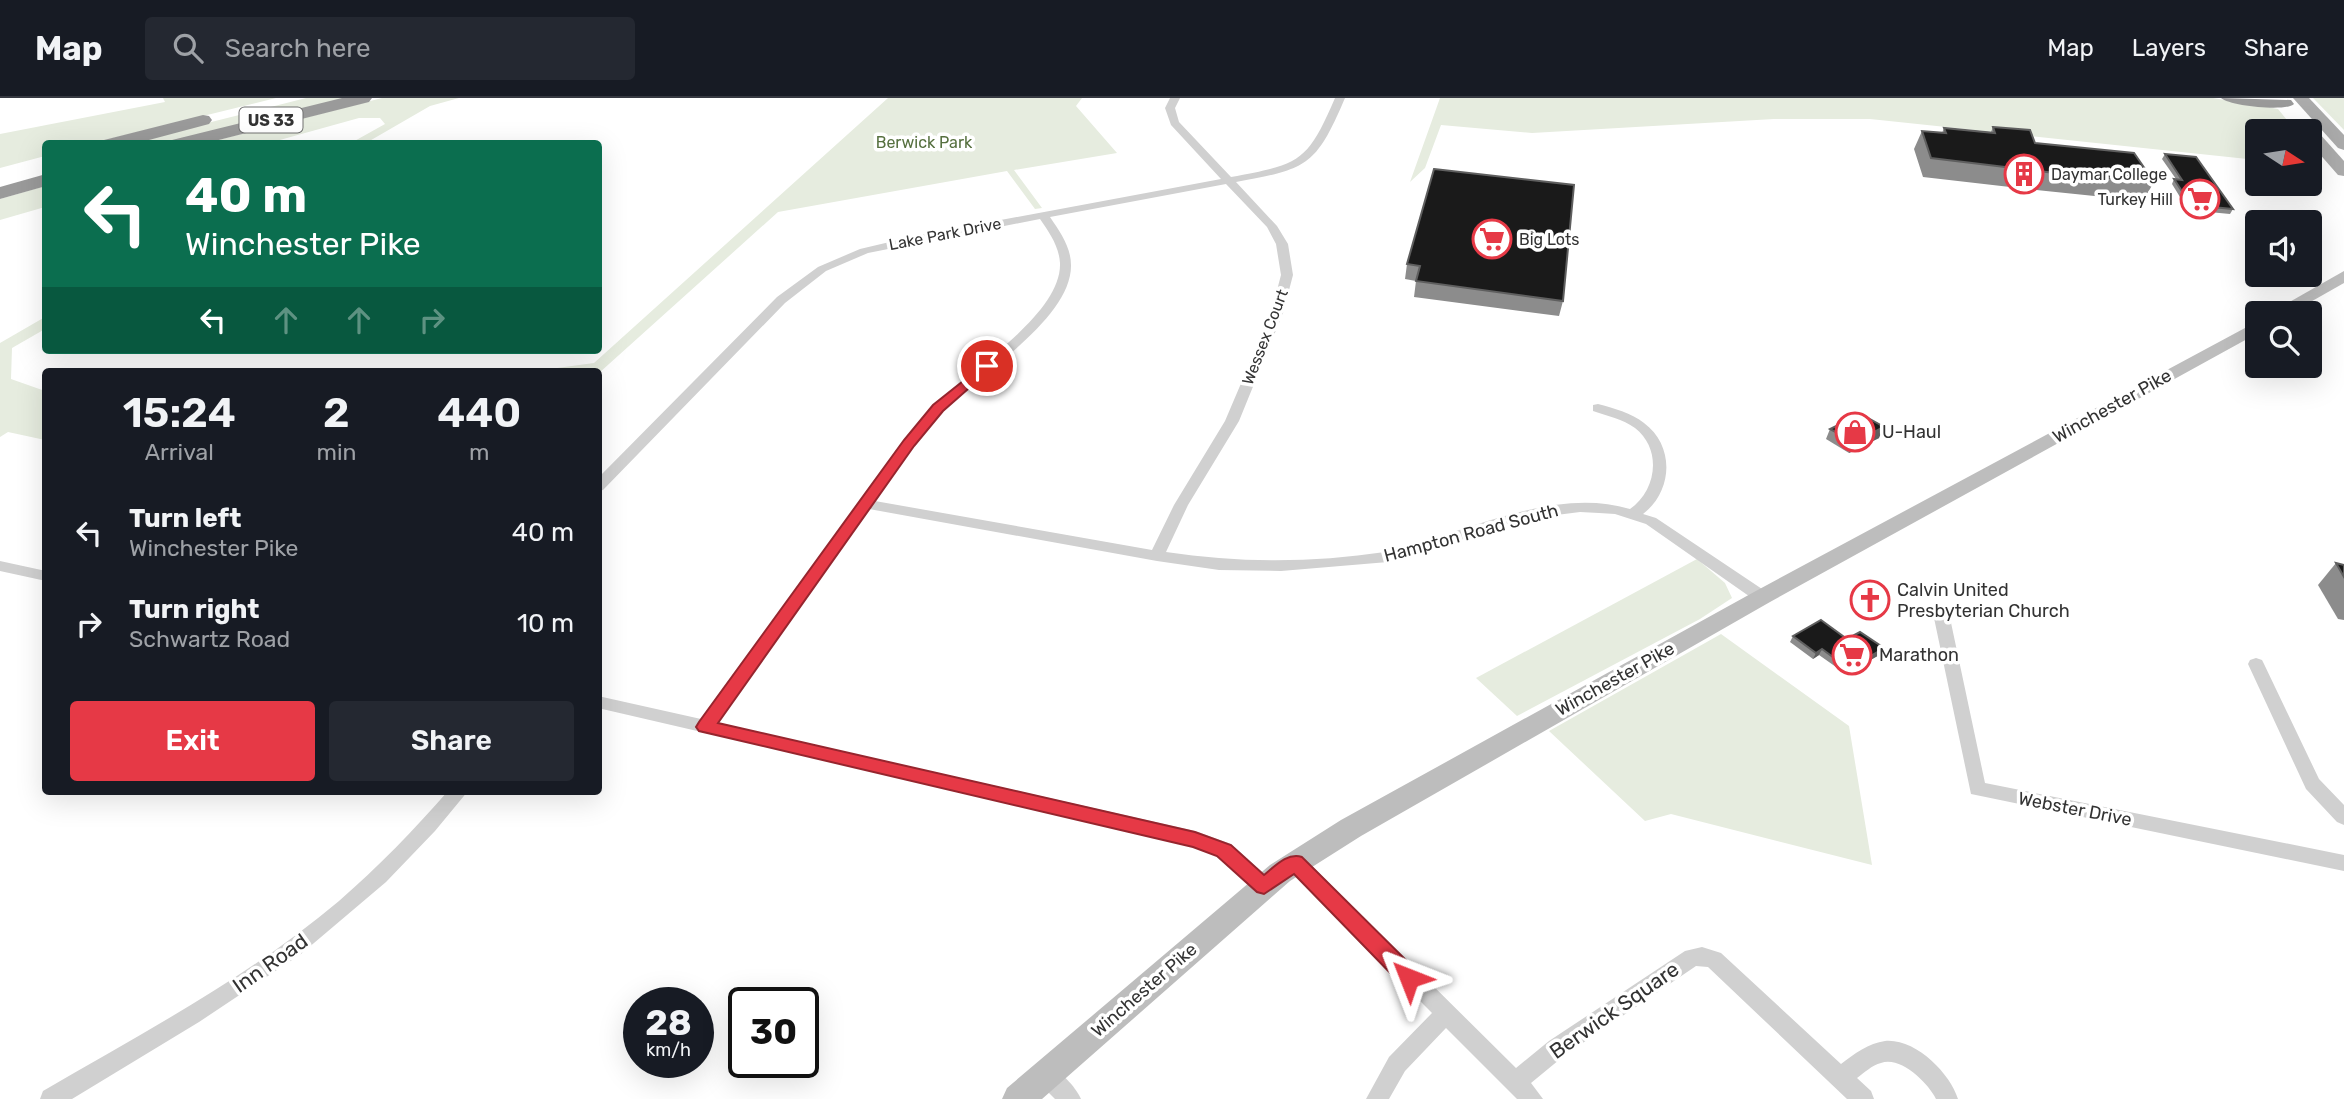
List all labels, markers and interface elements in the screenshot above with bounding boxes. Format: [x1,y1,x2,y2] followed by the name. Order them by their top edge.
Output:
[145,17,635,80] search box
[35,29,103,68] text: Map
[169,29,207,67] icon: search
[225,33,370,64] text: Search here
[2047,34,2094,62] text: Map
[2132,34,2206,62] text: Layers
[2244,34,2309,62] text: Share
[240,108,302,132] road number: US 33
[2245,119,2322,196] north arrow
[2245,119,2322,378] map controls
[876,133,973,152] park label: Berwick Park
[2003,153,2045,195] building icon: Daymar College
[2051,165,2167,184] place label: Daymar College
[185,166,307,224] text: 40 m
[70,168,161,259] icon: left
[2179,178,2221,220] supermarket icon: Turkey Hill
[2097,190,2173,209] place label: Turkey Hill
[2245,210,2322,287] button: sound
[887,214,1003,254] street label: Lake Park Drive
[1471,218,1513,260] supermarket icon: Big Lots
[185,225,421,263] text: Winchester Pike
[1519,230,1579,249] place label: Big Lots
[1238,286,1292,388] street label: Wessex Court
[194,301,232,339] icon: left
[267,301,305,339] icon: ahead
[340,301,378,339] icon: ahead
[413,301,451,339] icon: right
[2245,301,2322,378] button: search
[957,336,1017,396] pin
[968,347,1006,385] icon: arrive
[2049,364,2175,448] street label: Winchester Pike
[123,388,236,438] text: 15:24
[323,388,350,438] text: 2
[437,388,521,438] text: 440
[1834,411,1876,453] shop icon: U-Haul
[1882,421,1941,443] place label: U-Haul
[145,438,214,466] text: Arrival
[316,438,356,466] text: min
[469,438,489,466] text: m
[1381,499,1561,567] street label: Hampton Road South
[129,503,241,534] text: Turn left
[70,514,108,552] icon: left
[512,517,574,548] text: 40 m
[129,534,298,562] text: Winchester Pike
[1849,579,1891,621] church icon: Calvin United Presbyterian Church
[1897,579,2070,622] place label: Calvin United Presbyterian Church
[129,594,259,625] text: Turn right
[70,605,108,643] icon: right
[517,608,574,639] text: 10 m
[129,625,290,653] text: Schwartz Road
[1831,634,1873,676] supermarket icon: Marathon
[1552,637,1678,721] street label: Winchester Pike
[1879,644,1959,666] place label: Marathon
[70,701,315,781] button: Exit
[329,701,574,781] button: Share
[2016,787,2134,831] street label: Webster Drive
[228,928,312,998] street label: Inn Road
[1087,938,1201,1042] street label: Winchester Pike
[1372,941,1446,1015] position arrow
[1544,956,1684,1064] street label: Berwick Square
[728,987,819,1078] speed limit sign: 30
[645,1002,692,1044] text: 28
[646,1039,691,1061] text: km/h

